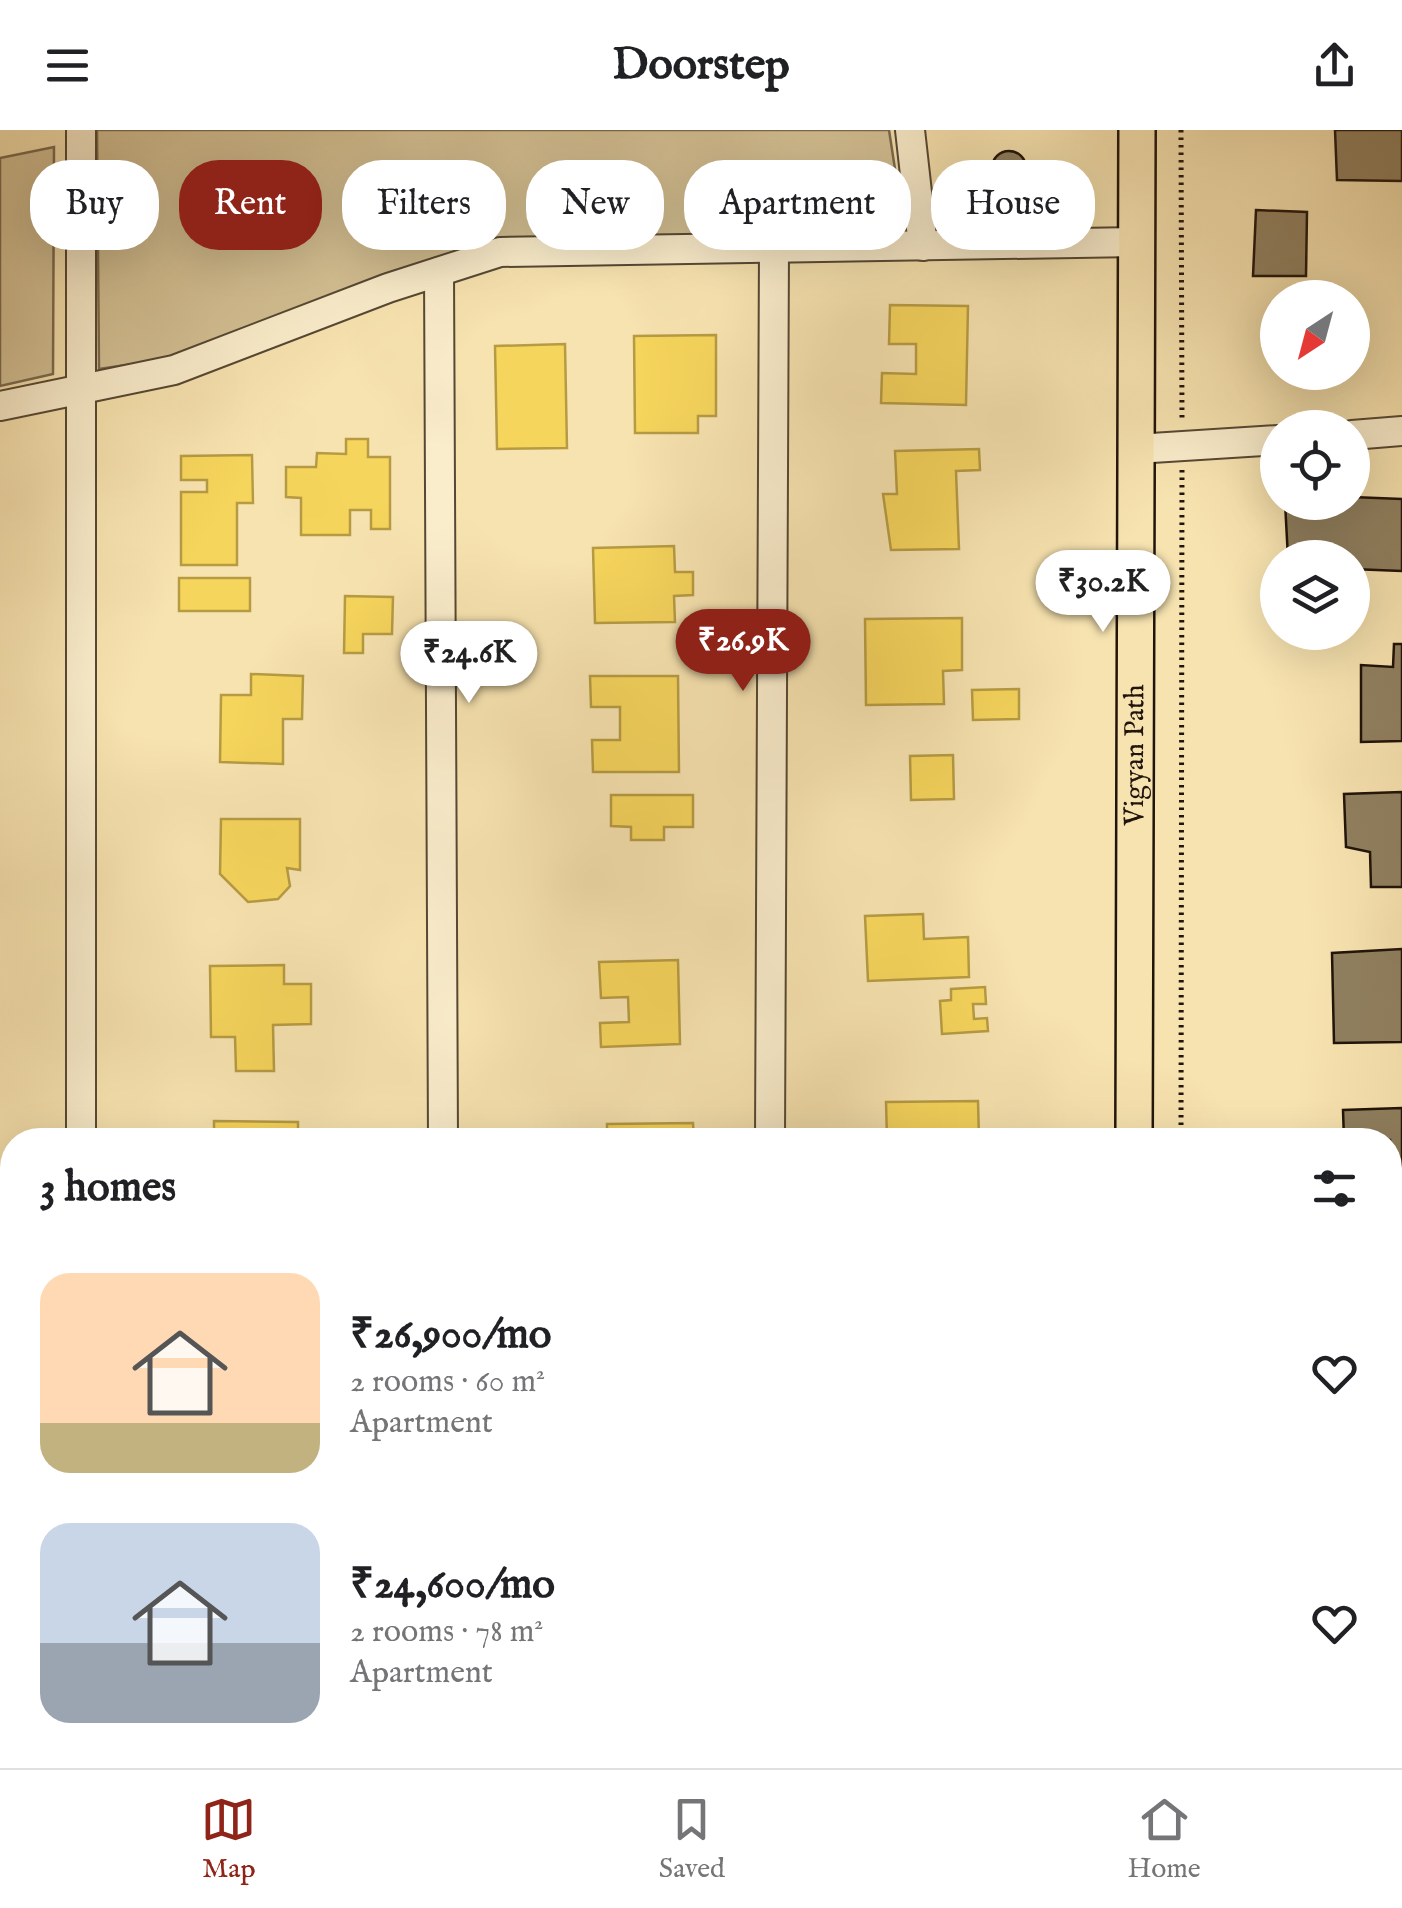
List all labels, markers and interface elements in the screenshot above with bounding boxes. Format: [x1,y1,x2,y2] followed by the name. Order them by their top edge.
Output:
[612,37,790,94] text: Doorstep
[40,38,95,93] icon: menu
[1307,38,1362,93] icon: share
[30,160,159,250] chip: Buy
[179,160,322,250] chip: Rent
[342,160,506,250] chip: Filters
[526,160,664,250] chip: New
[684,160,911,250] chip: Apartment
[931,160,1095,250] chip: House
[1260,280,1370,390] north arrow
[1260,280,1370,650] map controls
[1260,410,1370,520] button: locate
[1260,540,1370,650] button: layers
[1022,550,1184,635] pin: ₹30.2K
[1058,562,1149,603] text: ₹30.2K
[662,609,824,694] pin: ₹26.9K
[388,621,550,706] pin: ₹24.6K
[698,621,788,662] text: ₹26.9K
[422,633,516,674] text: ₹24.6K
[1117,684,1153,827] street label: Vigyan Path
[1307,1161,1362,1216] icon: filters
[40,1162,176,1215] text: 3 homes
[350,1309,551,1362] text: ₹26,900/mo
[120,1313,240,1433] icon: home
[1307,1346,1362,1401] icon: heart
[350,1362,545,1403] text: 2 rooms · 60 m²
[350,1403,493,1444] text: Apartment
[350,1559,555,1612] text: ₹24,600/mo
[120,1563,240,1683] icon: home
[1307,1596,1362,1651] icon: heart
[350,1612,543,1653] text: 2 rooms · 78 m²
[350,1653,493,1694] text: Apartment
[201,1792,256,1887] tab: Map
[659,1792,725,1887] tab: Saved
[1128,1792,1201,1887] tab: Home

